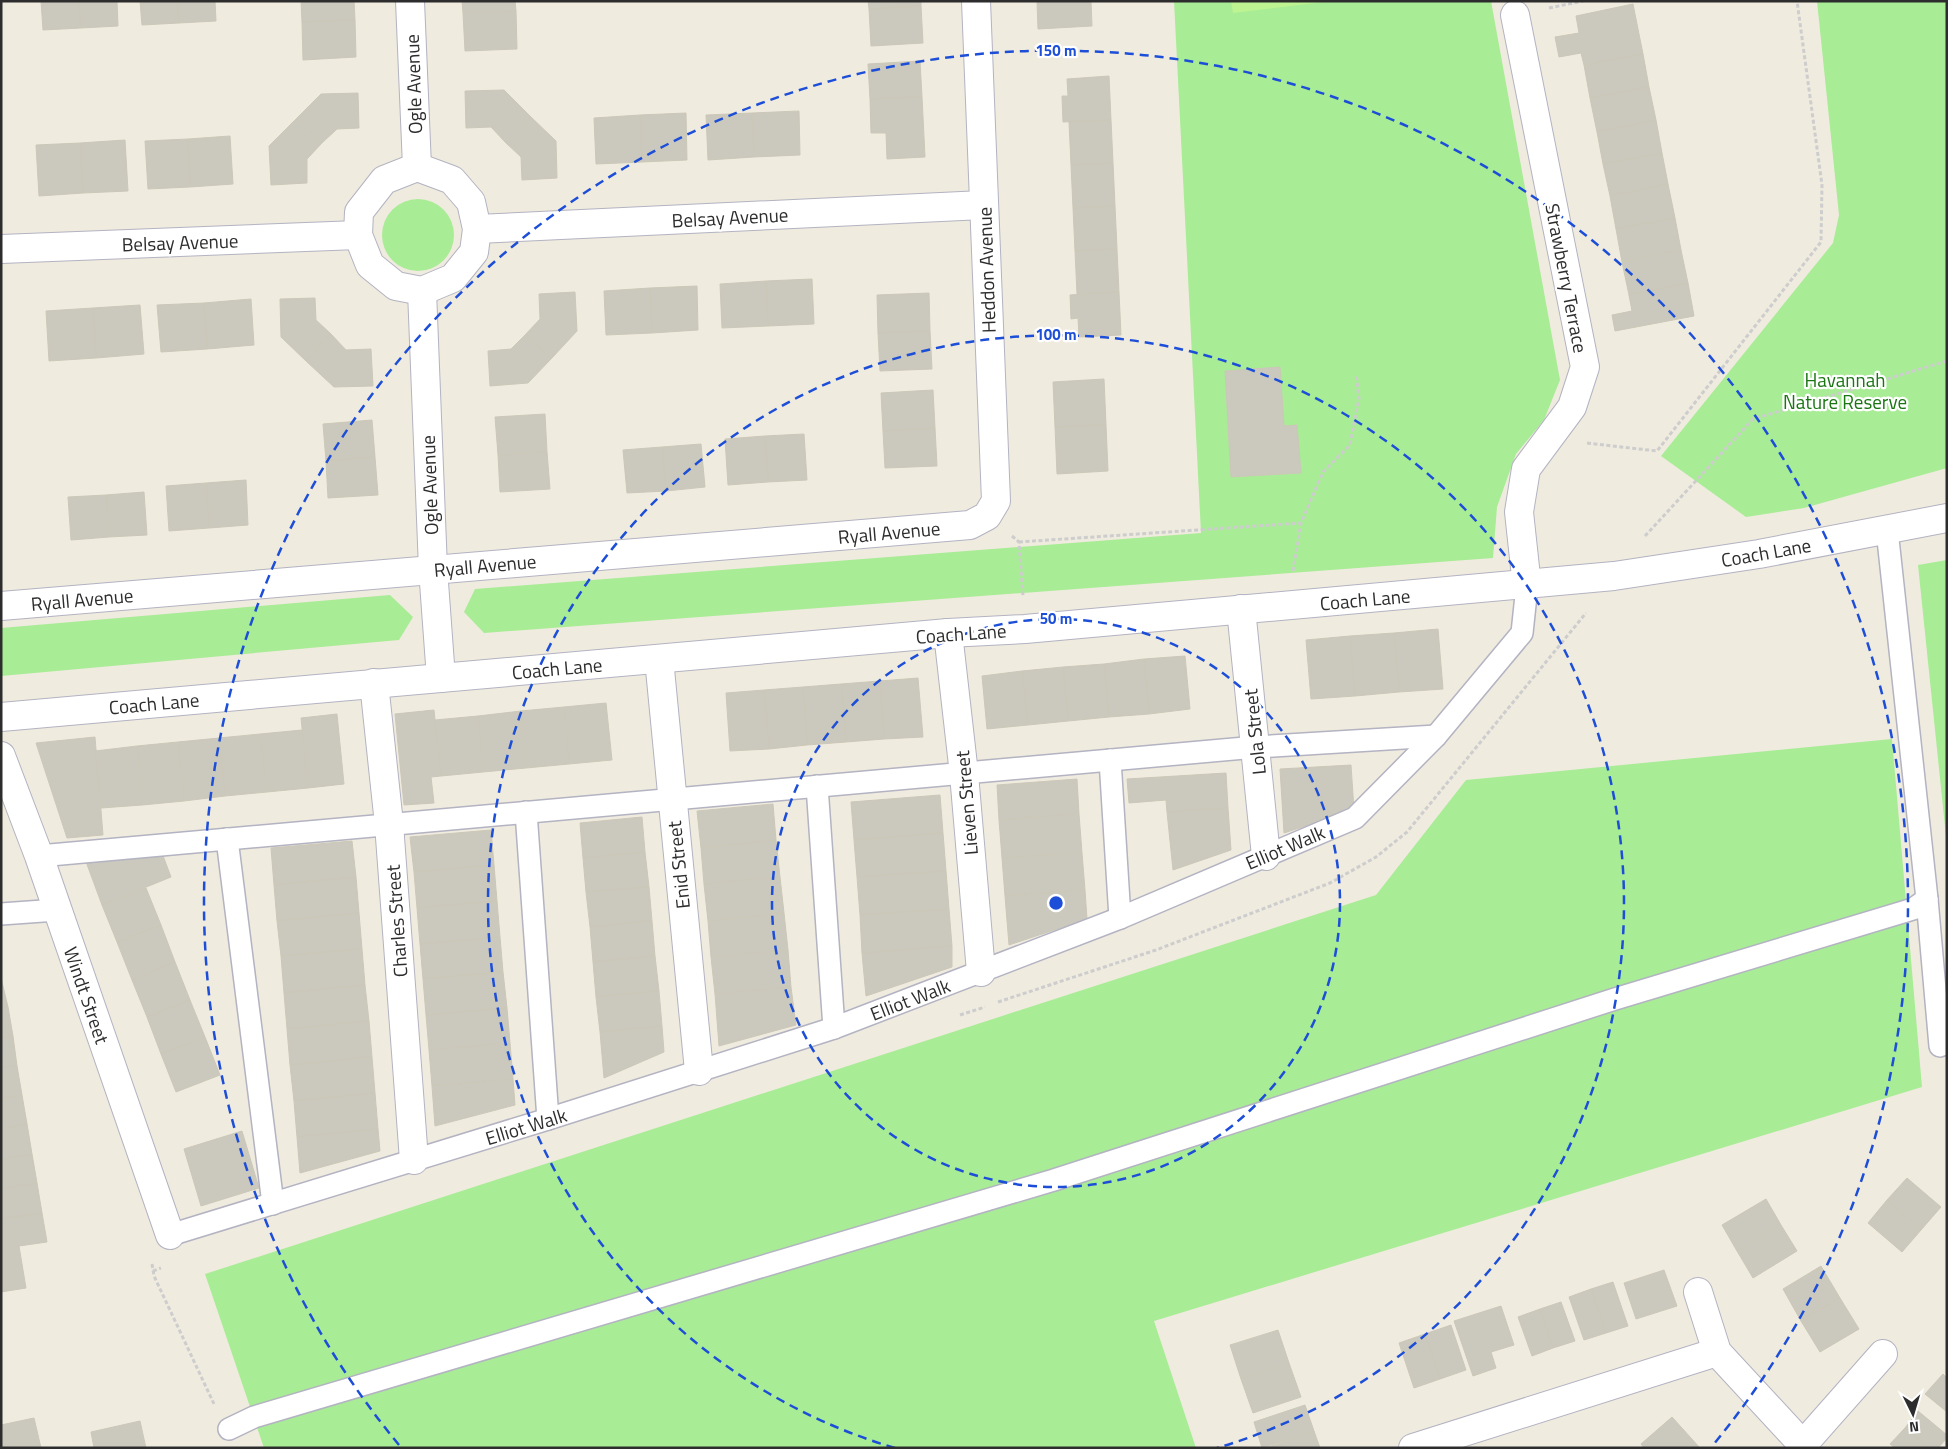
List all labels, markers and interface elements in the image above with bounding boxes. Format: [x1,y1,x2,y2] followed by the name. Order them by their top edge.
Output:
[397,34,429,134] street label: Ogle Avenue
[1035,39,1077,62] text: 150 m
[671,199,789,235] street label: Belsay Avenue
[1538,201,1596,355] street label: Strawberry Terrace
[969,206,1003,334] street label: Heddon Avenue
[121,225,239,259] street label: Belsay Avenue
[1035,323,1077,346] text: 100 m
[1783,365,1907,416] park label: Havannah Nature Reserve
[413,435,445,535] street label: Ogle Avenue
[837,513,941,551] street label: Ryall Avenue
[1719,530,1813,574] street label: Coach Lane
[433,546,537,584] street label: Ryall Avenue
[30,580,134,618] street label: Ryall Avenue
[1319,581,1411,617] street label: Coach Lane
[1040,607,1072,630] text: 50 m
[915,615,1007,651] street label: Coach Lane
[511,650,603,686] street label: Coach Lane
[108,685,200,721] street label: Coach Lane
[1235,687,1273,776] street label: Lola Street
[947,749,985,856] street label: Lieven Street
[1241,817,1329,877] street label: Elliot Walk
[659,819,697,910] street label: Enid Street
[378,863,414,978] street label: Charles Street
[1047,894,1065,912] centre of rings
[57,942,117,1048] street label: Windt Street
[866,970,954,1028] street label: Elliot Walk
[482,1100,570,1152] street label: Elliot Walk
[1888,1389,1938,1439] north arrow
[1908,1417,1920,1438] text: N

